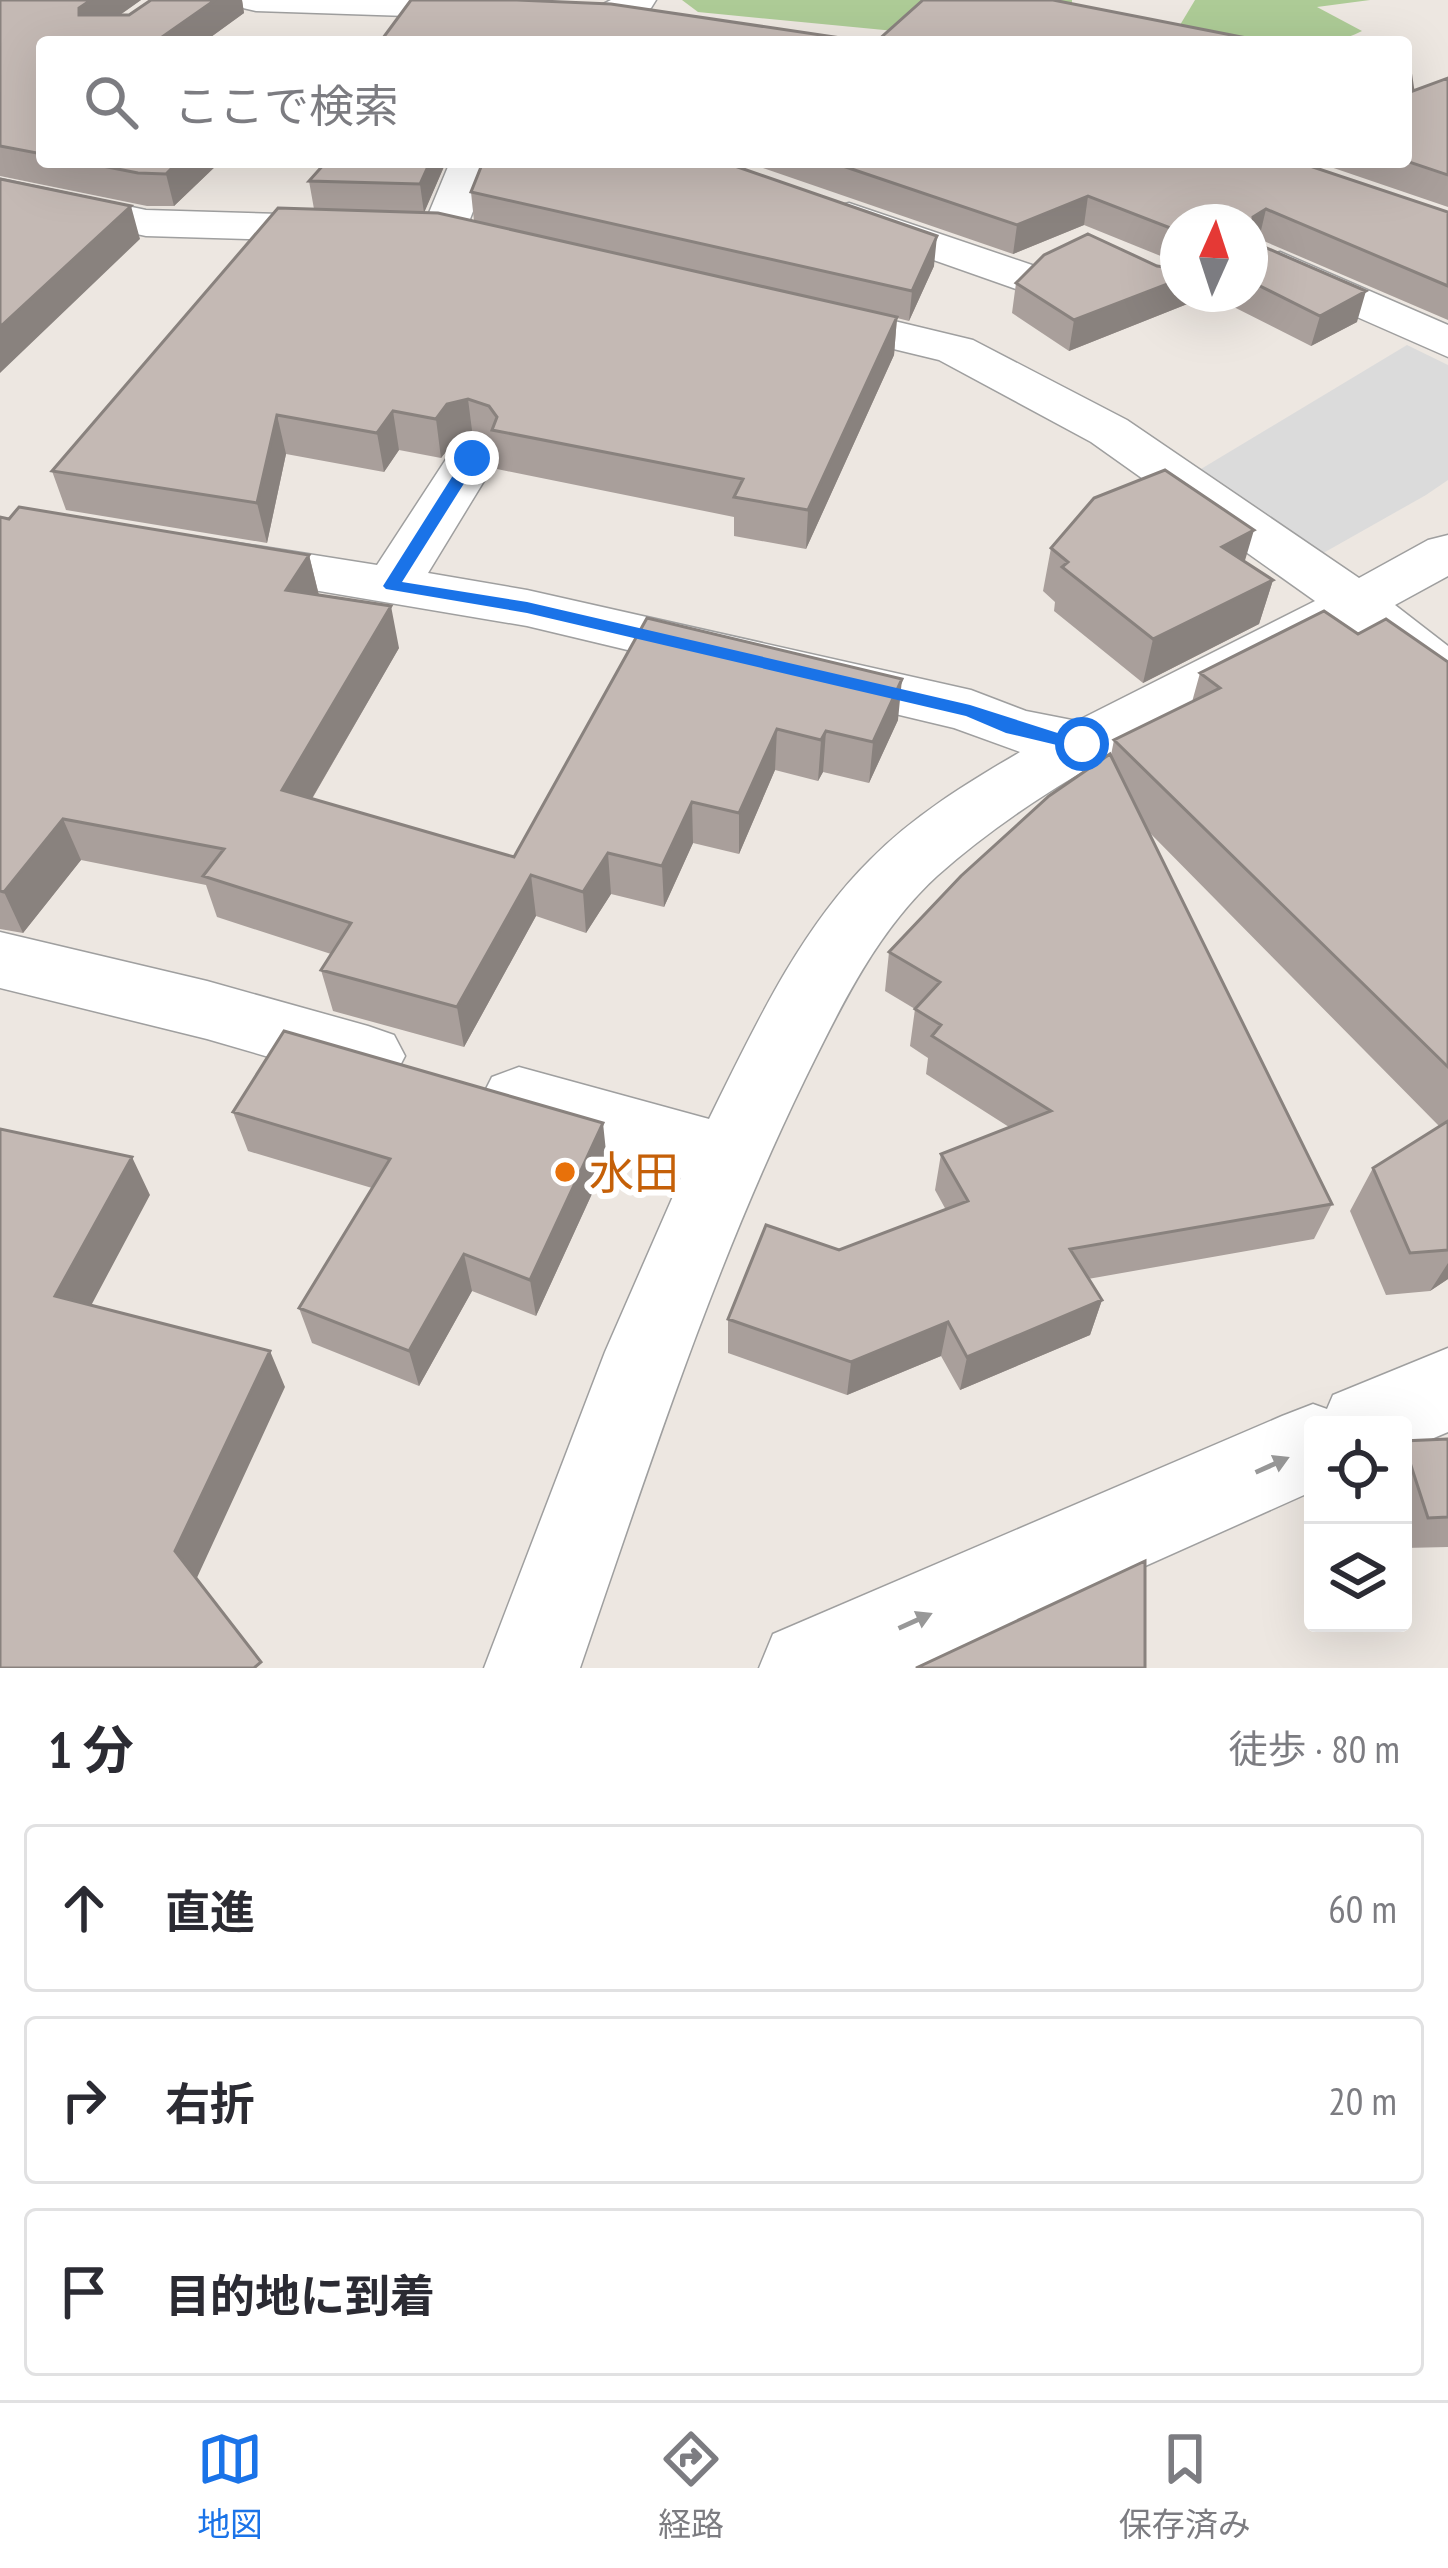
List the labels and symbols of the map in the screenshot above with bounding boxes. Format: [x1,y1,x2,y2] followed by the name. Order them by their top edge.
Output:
[1160,204,1268,312] north arrow
[445,431,499,485] route end
[1055,717,1109,771] route start
[589,1143,679,1201] place label: 水田
[552,1159,578,1185] marker: 水田
[1255,1455,1290,1475] one-way arrow
[897,1611,932,1631] one-way arrow

